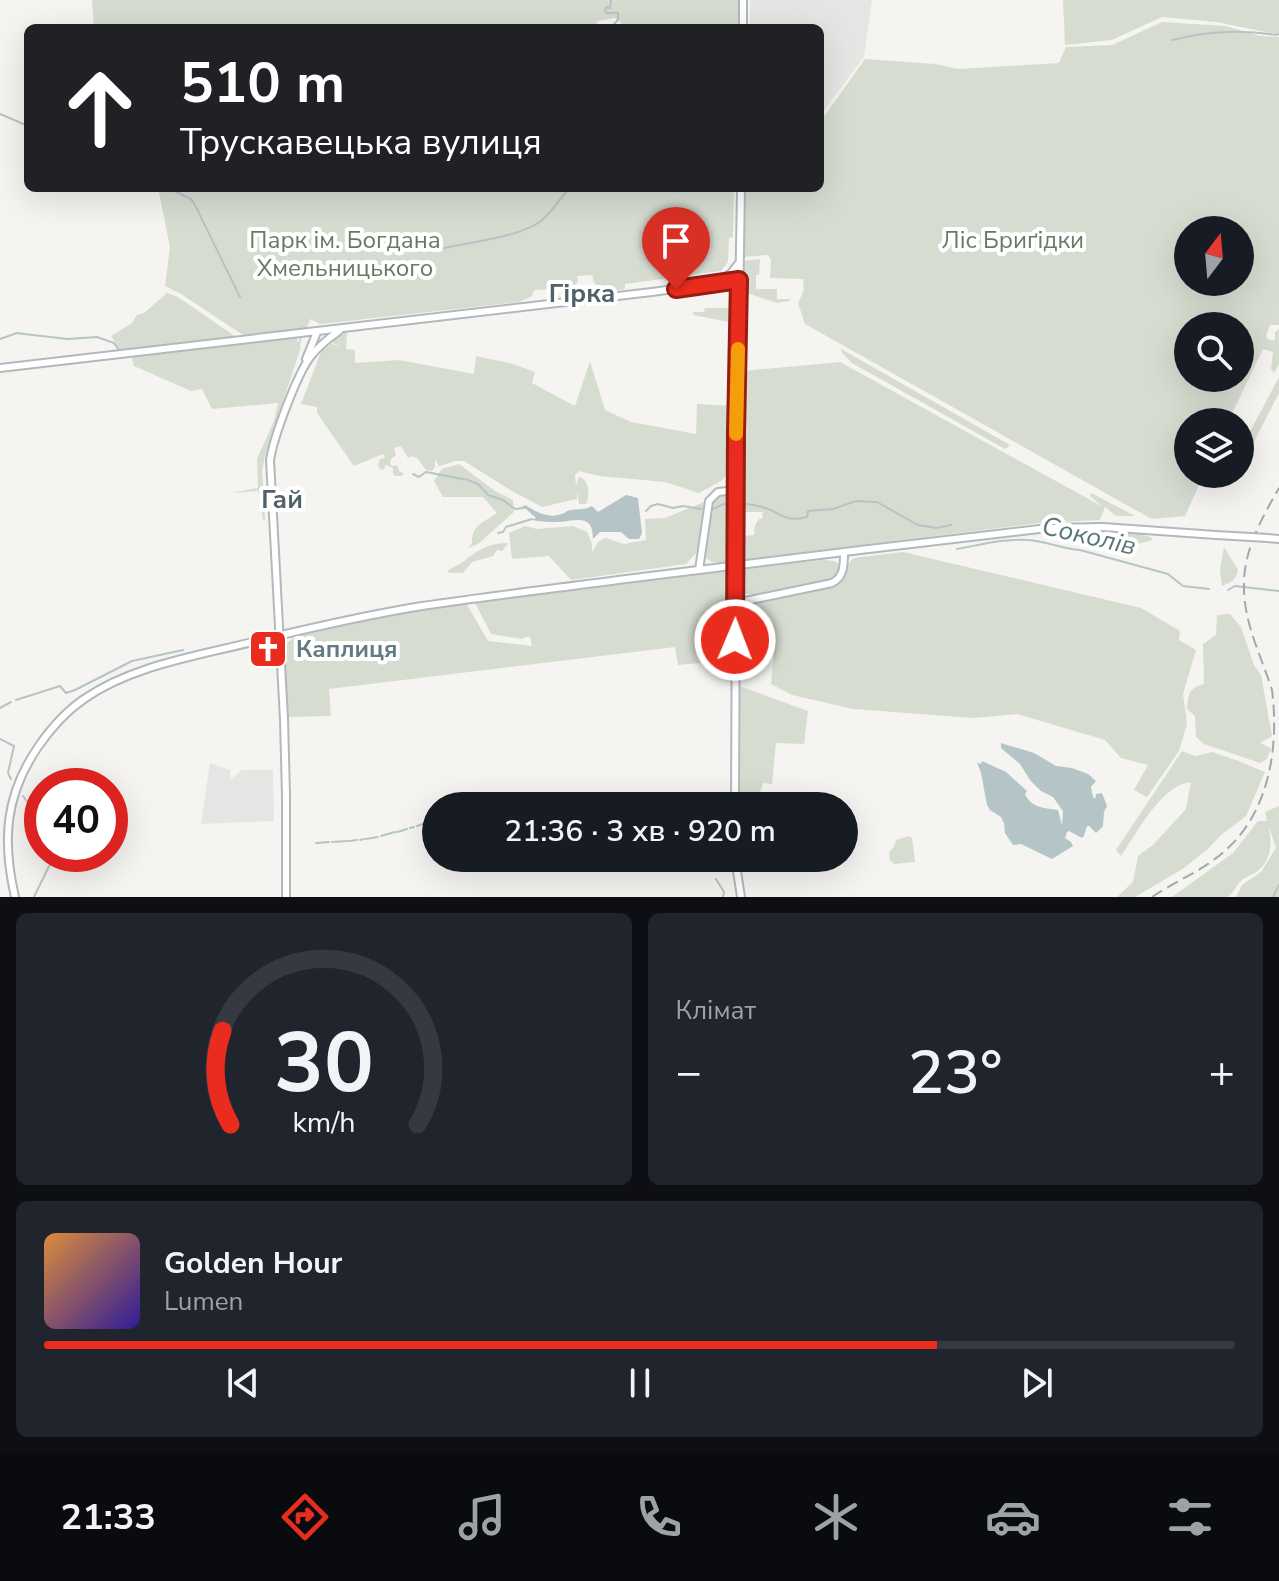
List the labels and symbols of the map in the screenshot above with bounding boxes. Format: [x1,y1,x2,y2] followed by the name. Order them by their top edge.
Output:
[642,207,710,289] pin
[1174,216,1254,296] north arrow
[249,224,441,284] park label: Парк ім. Богдана Хмельницького
[942,224,1084,256] park label: Ліс Бриґідки
[549,276,615,311] district label: Гірка
[261,482,303,517] district label: Гай
[1039,508,1139,564] water label: Соколів
[693,598,777,682] position arrow
[247,628,289,670] church icon: Каплиця
[296,633,397,665] place label: Каплиця
[24,768,128,872] speed limit sign: 40

